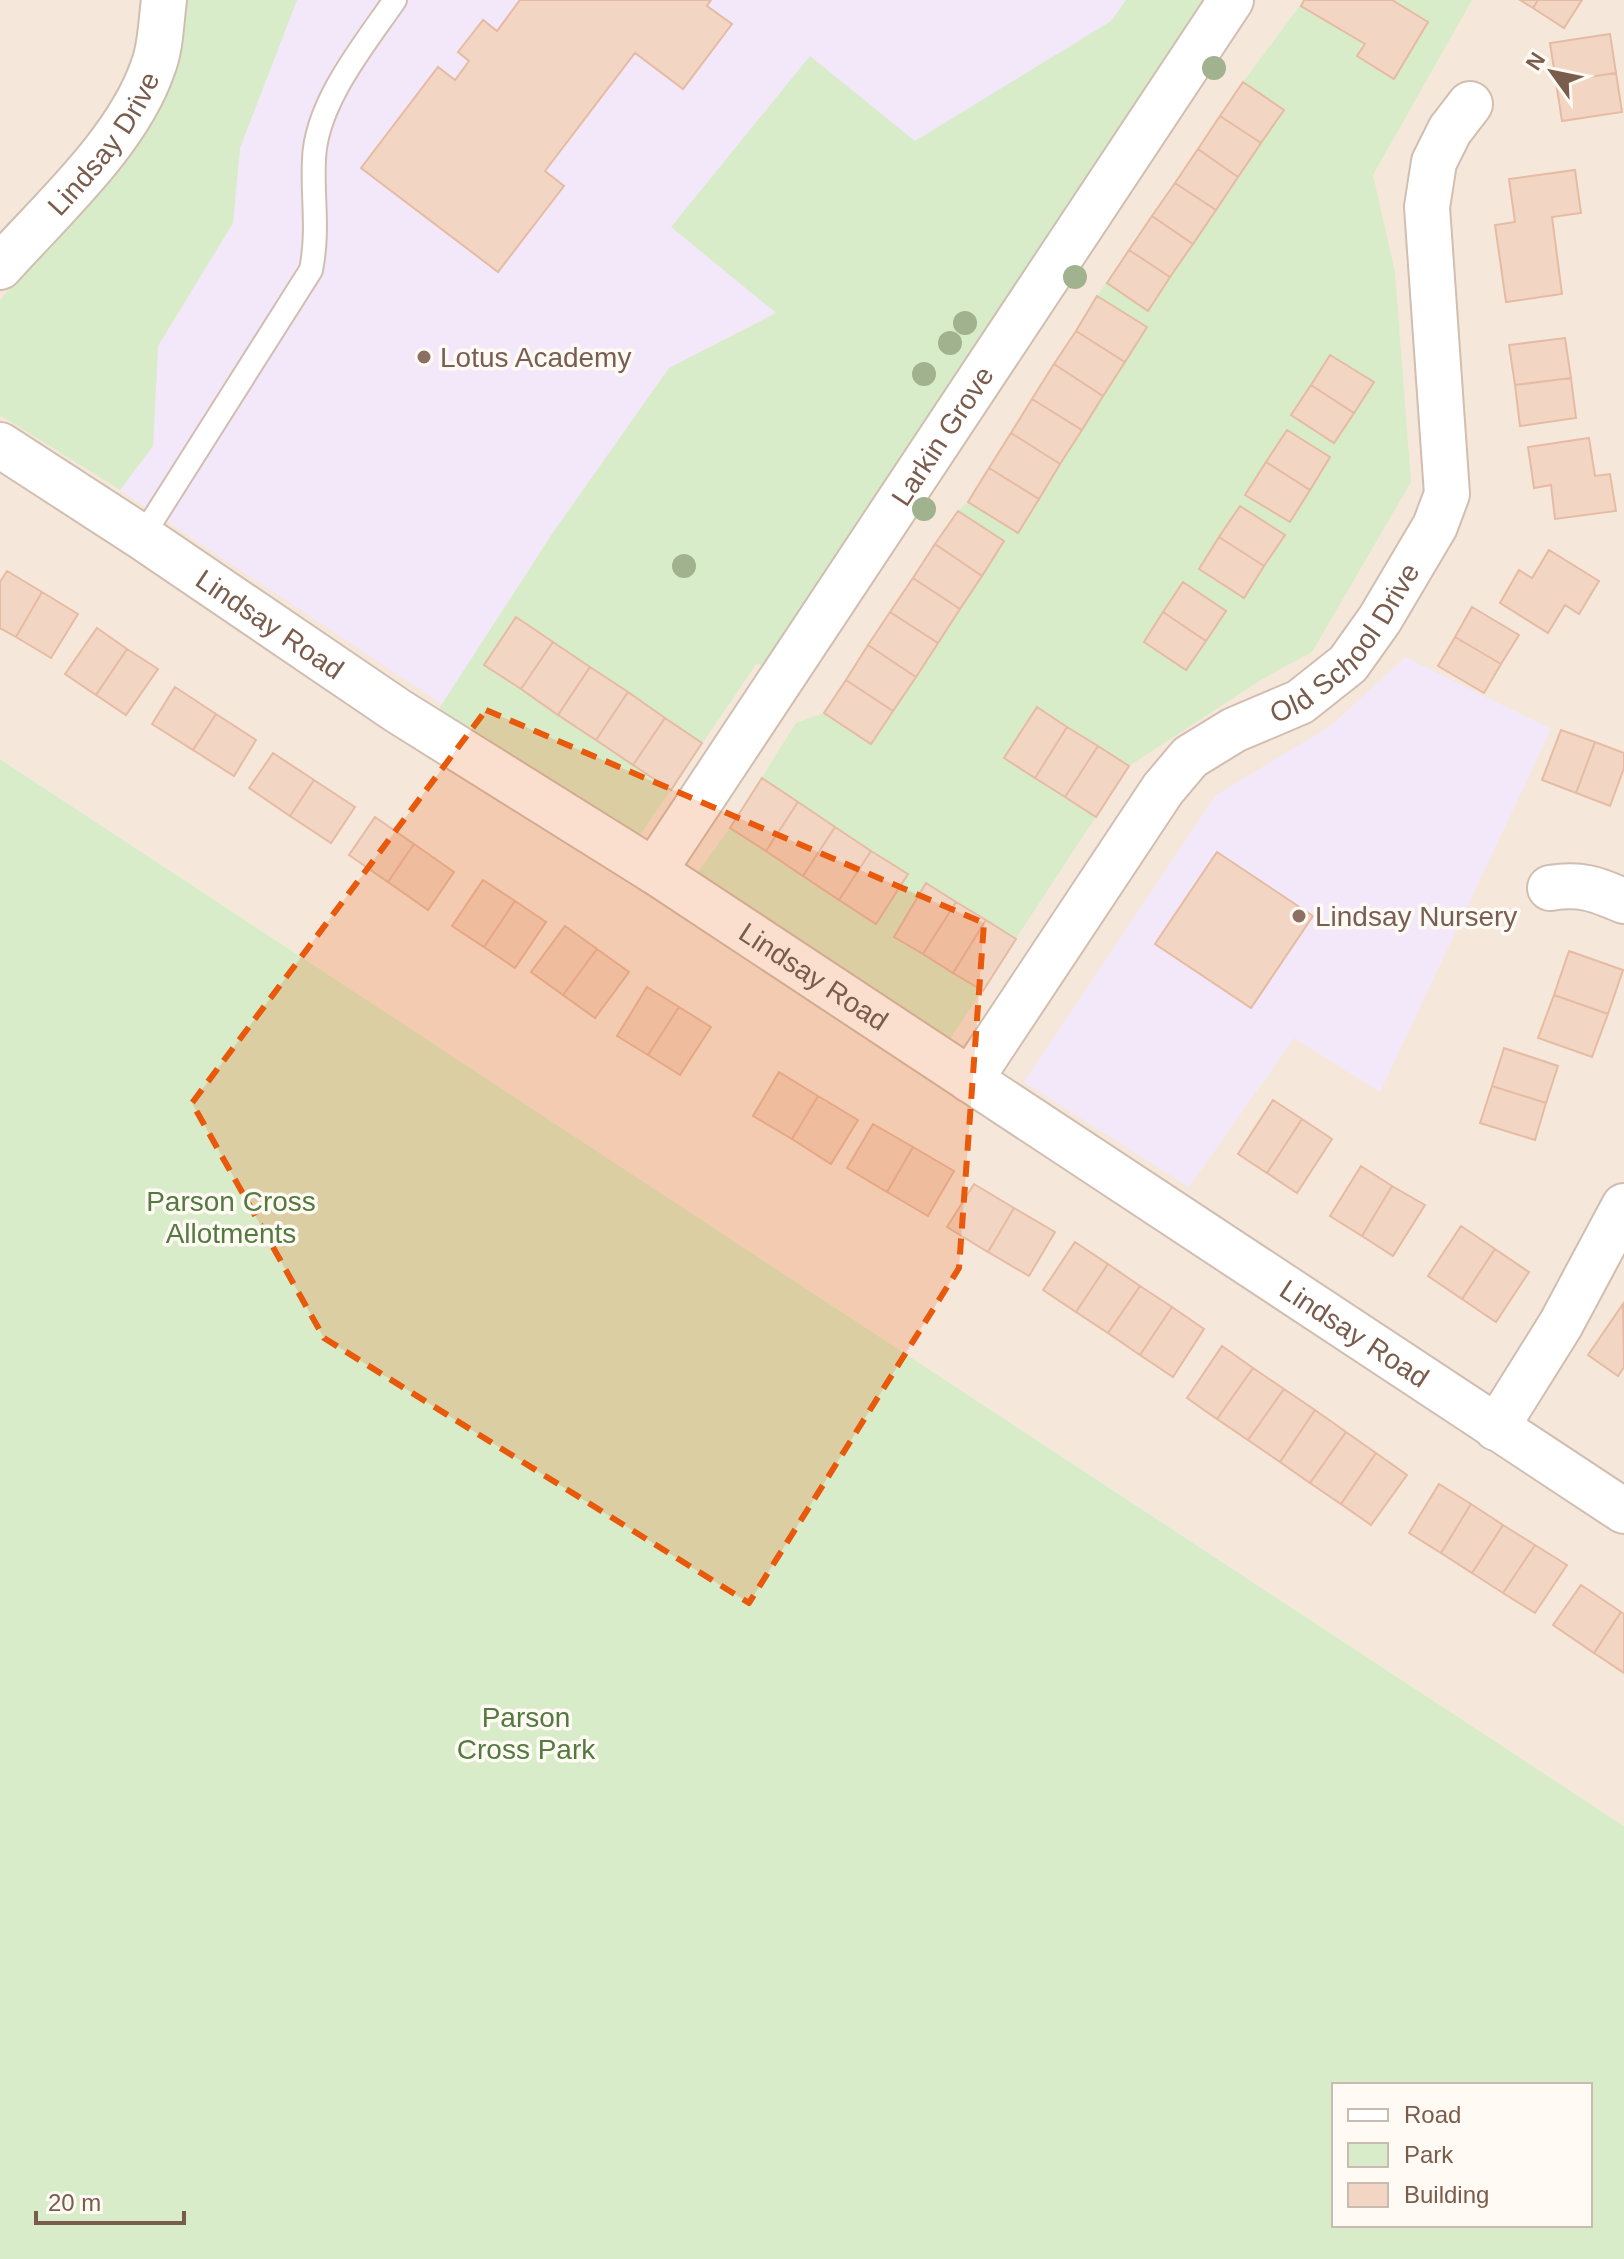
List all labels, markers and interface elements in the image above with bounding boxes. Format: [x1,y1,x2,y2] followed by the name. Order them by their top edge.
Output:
[1512,32,1592,112] north arrow
[1521,48,1550,75] text: N
[42,68,166,222] street label: Lindsay Drive
[440,342,631,373] place label: Lotus Academy
[415,348,433,366] marker: Lotus Academy
[886,361,1000,511] street label: Larkin Grove
[1265,558,1425,729] street label: Old School Drive
[190,563,349,685] street label: Lindsay Road
[1315,901,1517,932] place label: Lindsay Nursery
[1290,907,1308,925] marker: Lindsay Nursery
[733,917,893,1037] street label: Lindsay Road
[146,1186,316,1249] park label: Parson Cross Allotments
[1274,1274,1434,1394] street label: Lindsay Road
[457,1702,596,1765] park label: Parson Cross Park
[1332,2083,1592,2227] legend
[1404,2101,1461,2128] text: Road
[1404,2141,1454,2168] text: Park
[36,2175,184,2225] scale bar
[1404,2181,1489,2208] text: Building
[48,2189,101,2216] text: 20 m

